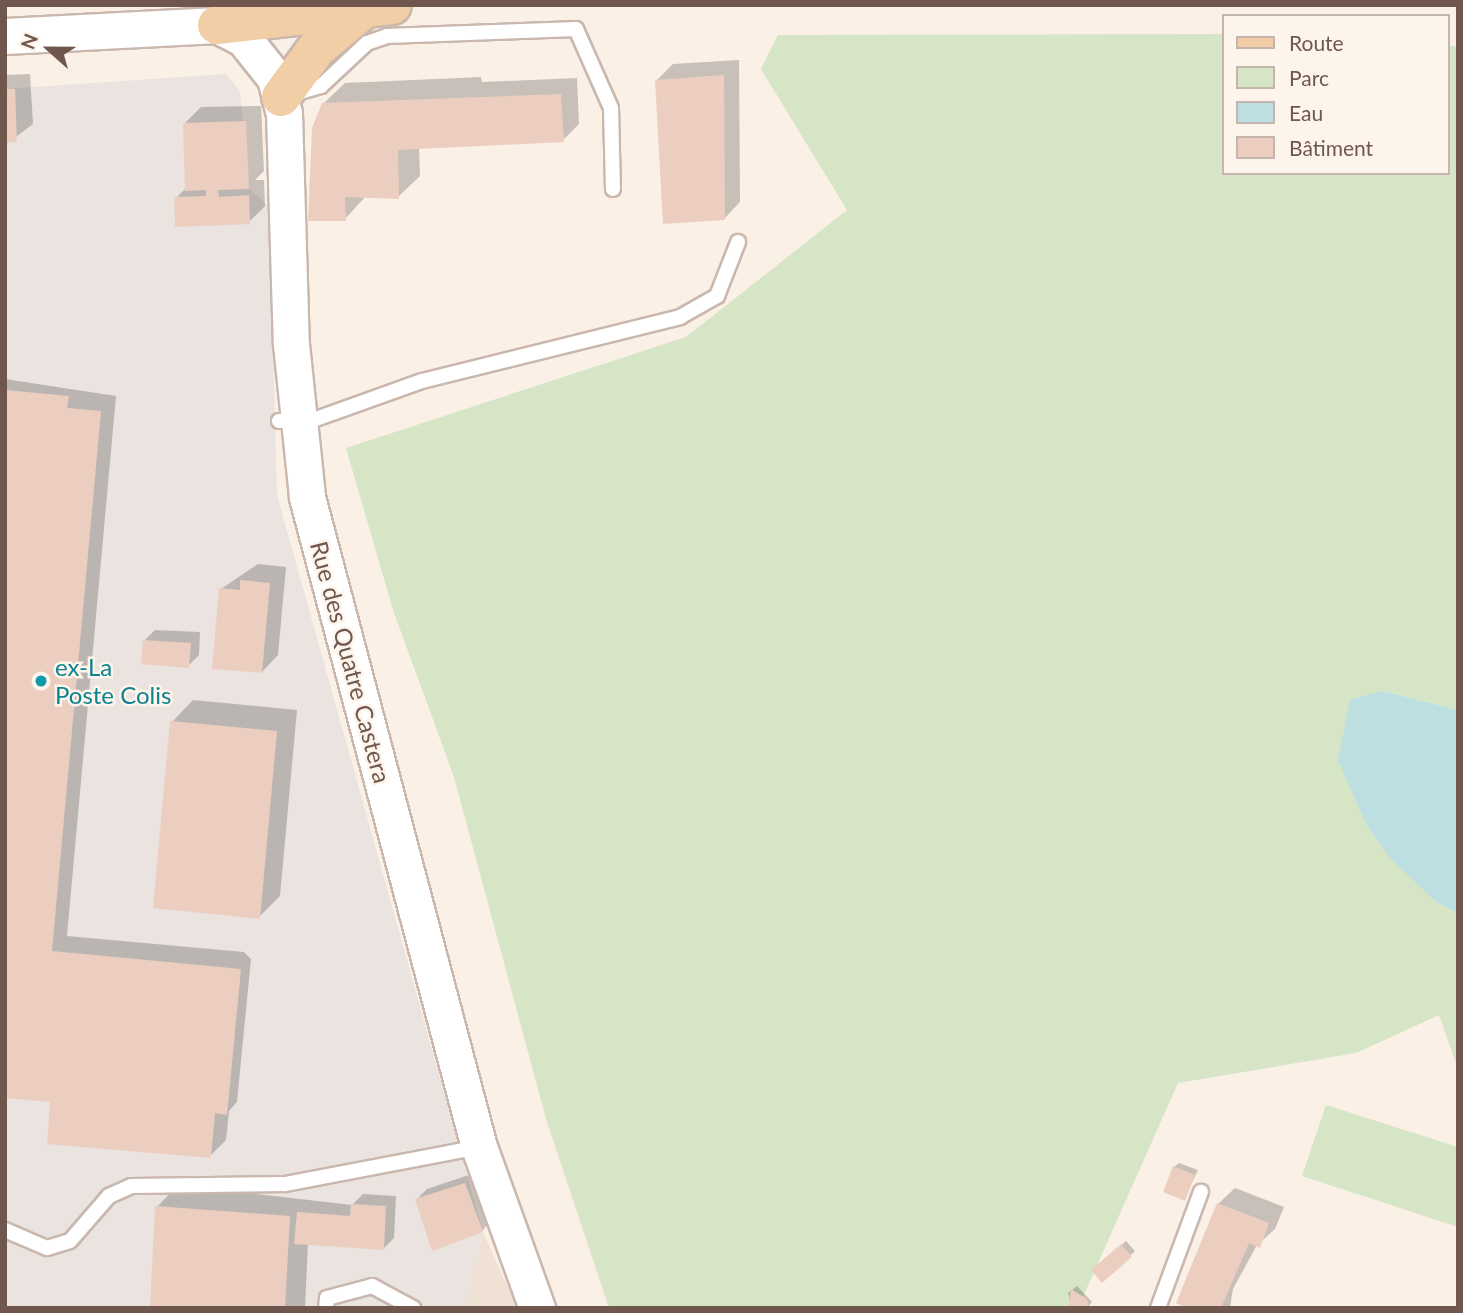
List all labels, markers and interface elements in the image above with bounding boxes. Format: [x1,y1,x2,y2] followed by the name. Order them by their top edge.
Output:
[14,14,84,84] north arrow
[1222,14,1449,175] legend
[16,30,42,52] text: N
[1289,30,1344,55] text: Route
[1289,65,1329,90] text: Parc
[1289,100,1323,125] text: Eau
[1289,135,1373,160] text: Bâtiment
[305,538,397,786] street label: Rue des Quatre Castera
[55,653,171,709] place label: ex-La Poste Colis
[33,673,49,689] marker: ex-La Poste Colis

